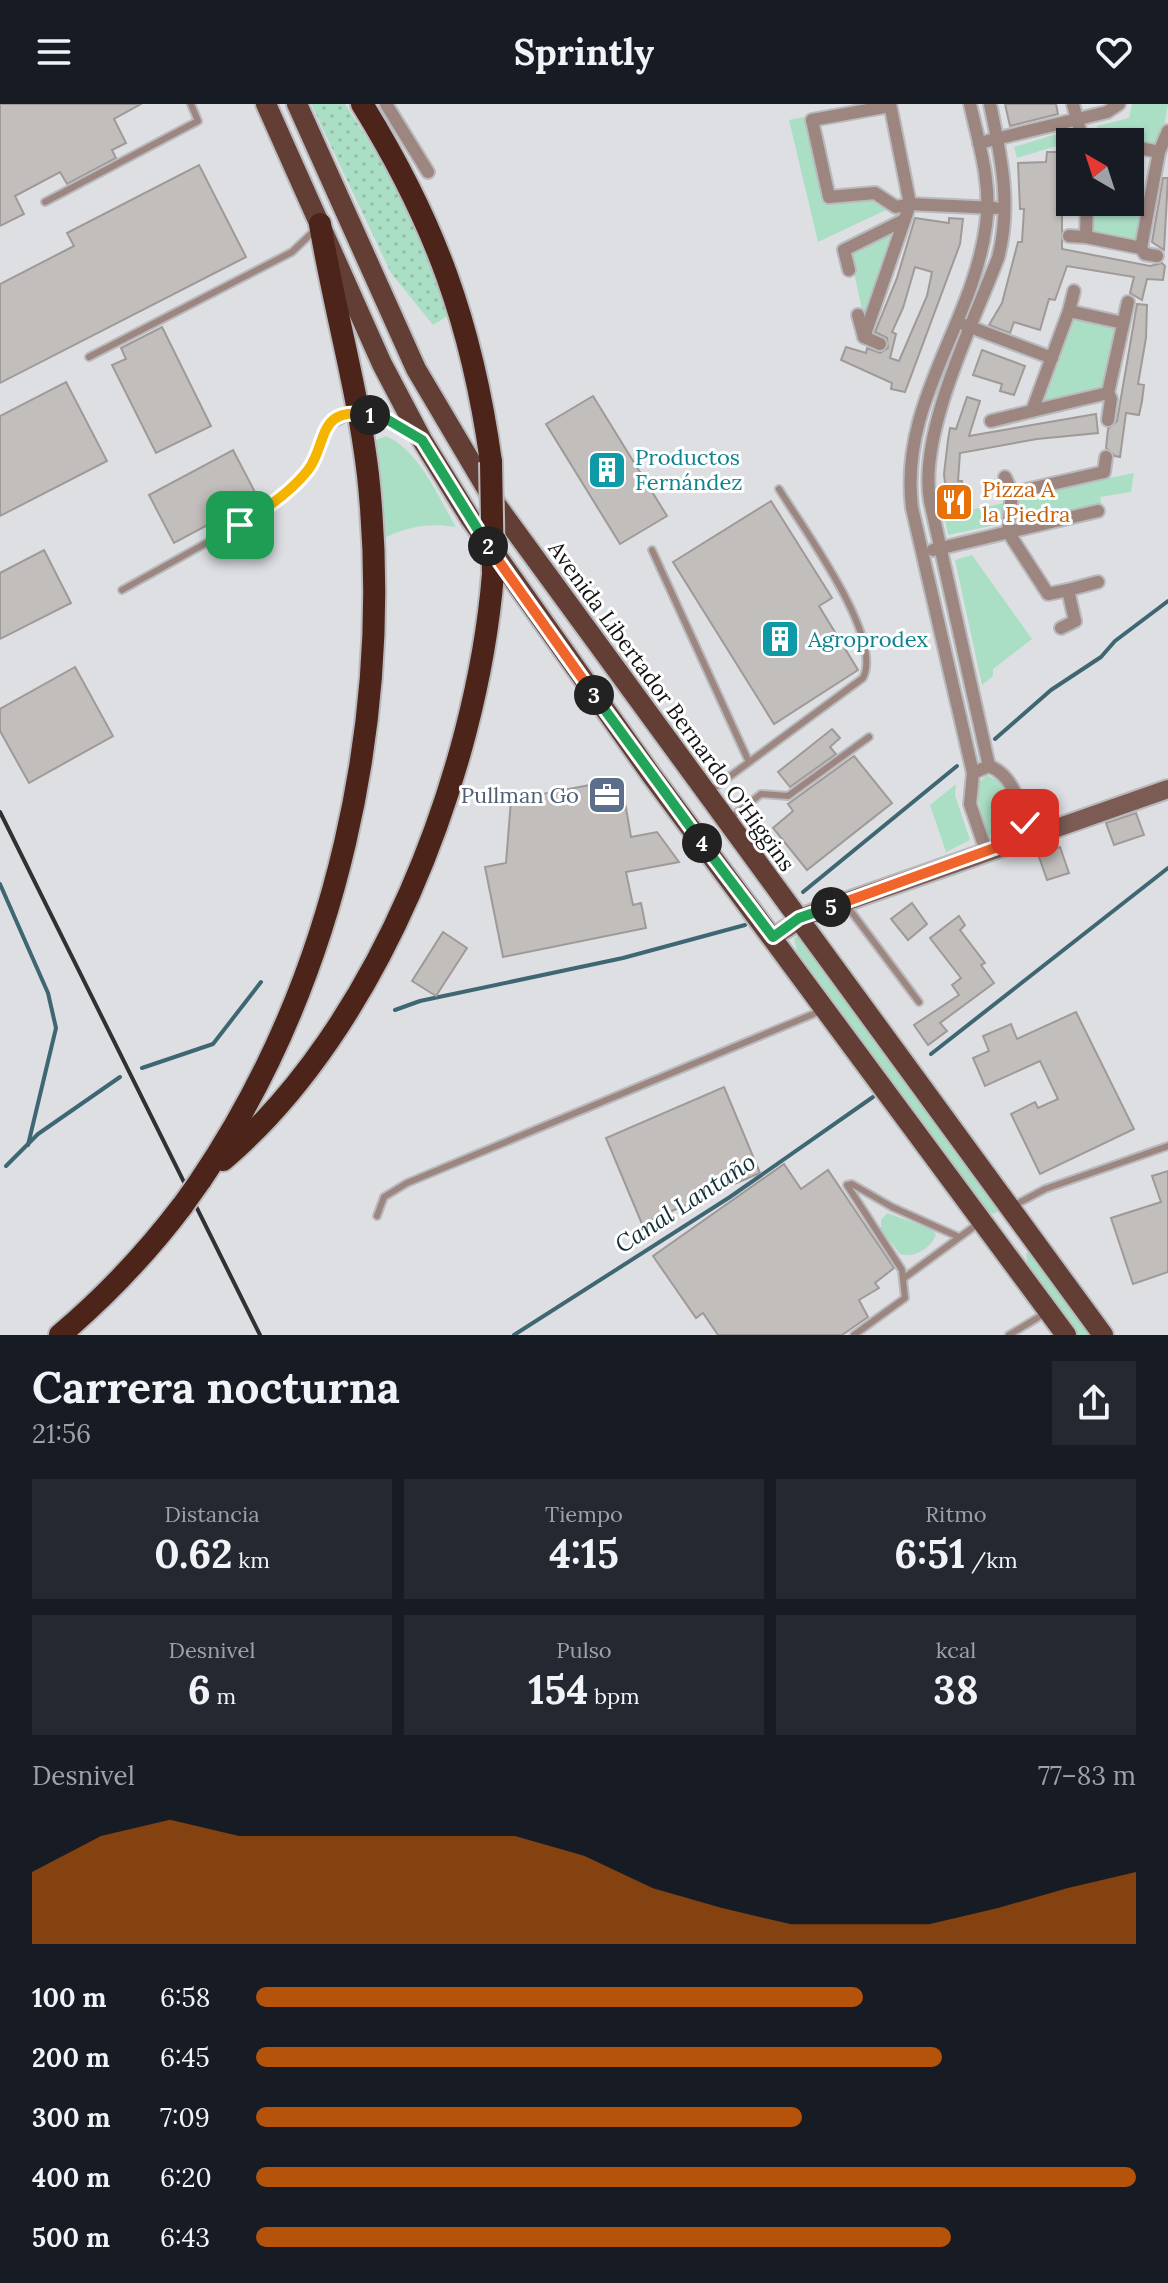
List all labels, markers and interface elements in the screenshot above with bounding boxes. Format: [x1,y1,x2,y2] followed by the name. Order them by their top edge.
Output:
[514,29,654,75] text: Sprintly
[32,30,76,74] icon: menu
[1092,30,1136,74] icon: heart
[1056,128,1144,216] north arrow
[1056,128,1144,216] map controls
[350,395,390,435] pin: 1
[366,401,374,429] text: 1
[635,443,743,496] place label: Productos Fernández
[586,449,628,491] building icon: Productos Fernández
[982,475,1070,528] place label: Pizza A la Piedra
[933,481,975,523] restaurant icon: Pizza A la Piedra
[206,491,274,559] pin
[218,503,262,547] icon: arrive
[468,526,508,566] pin: 2
[482,532,494,560] text: 2
[542,535,801,877] street label: Avenida Libertador Bernardo O'Higgins
[759,618,801,660] building icon: Agroprodex
[807,625,929,653] place label: Agroprodex
[574,675,614,715] pin: 3
[588,681,600,709] text: 3
[586,774,628,816] office icon: Pullman Go
[461,781,579,809] place label: Pullman Go
[991,789,1059,857] pin
[1003,801,1047,845] icon: check
[682,823,722,863] pin: 4
[696,829,708,857] text: 4
[811,887,851,927] pin: 5
[825,893,837,921] text: 5
[609,1146,761,1260] water label: Canal Lantaño
[32,1359,400,1415] text: Carrera nocturna
[1052,1361,1136,1445] button: share
[32,1417,91,1450] text: 21:56
[164,1500,260,1528] text: Distancia
[545,1500,623,1528] text: Tiempo
[925,1500,987,1528] text: Ritmo
[154,1528,233,1579] text: 0.62
[549,1528,619,1579] text: 4:15
[894,1528,965,1579] text: 6:51
[233,1546,270,1574] text: km
[965,1546,1018,1574] text: /km
[169,1636,255,1664] text: Desnivel
[556,1636,612,1664] text: Pulso
[936,1636,976,1664] text: kcal
[188,1664,211,1715] text: 6
[528,1664,588,1715] text: 154
[933,1664,979,1715] text: 38
[211,1682,236,1710] text: m
[588,1682,640,1710] text: bpm
[32,1759,135,1792] text: Desnivel
[1038,1759,1136,1792] text: 77–83 m
[32,1981,106,2014] text: 100 m
[160,1981,210,2014] text: 6:58
[32,2041,110,2074] text: 200 m
[160,2041,210,2074] text: 6:45
[32,2101,110,2134] text: 300 m
[160,2101,210,2134] text: 7:09
[32,2161,110,2194] text: 400 m
[160,2161,212,2194] text: 6:20
[32,2221,110,2254] text: 500 m
[160,2221,210,2254] text: 6:43

